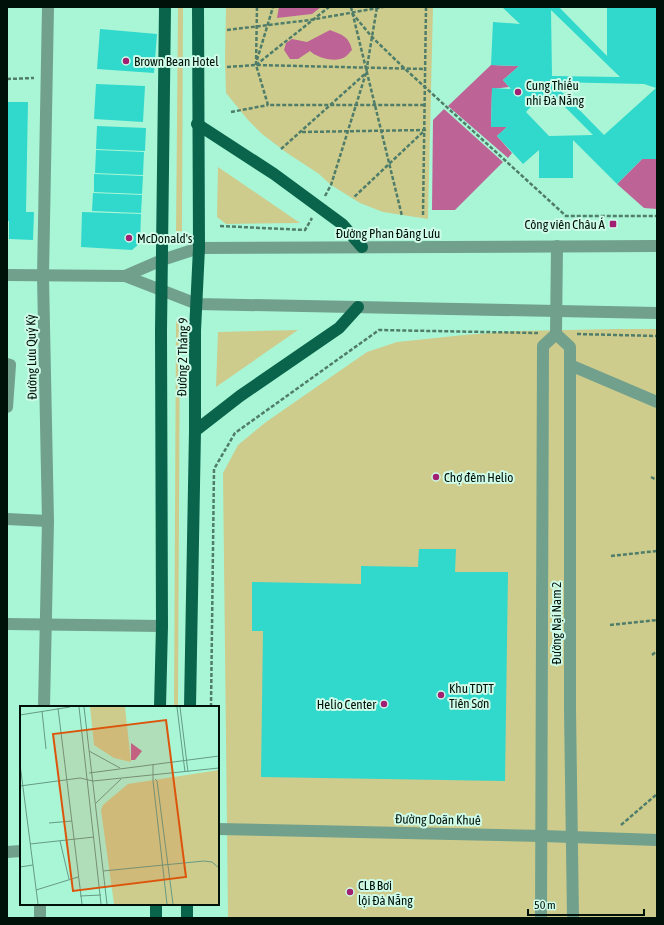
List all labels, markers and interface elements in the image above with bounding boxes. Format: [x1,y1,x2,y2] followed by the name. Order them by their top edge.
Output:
[134,54,219,69] place label: Brown Bean Hotel
[121,56,131,66] marker: Brown Bean Hotel
[526,78,585,108] place label: Cung Thiếu nhi Đà Nẵng
[513,87,523,97] marker: Cung Thiếu nhi Đà Nẵng
[524,217,606,232] place label: Công viên Châu Á
[608,219,618,229] marker: Công viên Châu Á
[336,226,440,241] street label: Đường Phan Đăng Lưu
[137,231,193,246] place label: McDonald's
[124,233,134,243] marker: McDonald's
[23,314,40,400] street label: Đường Lưu Quý Kỳ
[174,317,191,397] street label: Đường 2 Tháng 9
[444,470,513,485] place label: Chợ đêm Helio
[431,472,441,482] marker: Chợ đêm Helio
[549,582,564,664] street label: Đường Nại Nam 2
[449,681,494,711] place label: Khu TDTT Tiên Sơn
[436,690,446,700] marker: Khu TDTT Tiên Sơn
[317,697,376,712] place label: Helio Center
[379,699,389,709] marker: Helio Center
[20,706,219,905] inset map
[395,811,481,828] street label: Đường Doãn Khuê
[358,878,413,908] place label: CLB Bơi lội Đà Nẵng
[345,887,355,897] marker: CLB Bơi lội Đà Nẵng
[528,891,644,917] scale bar
[534,898,556,912] text: 50 m

